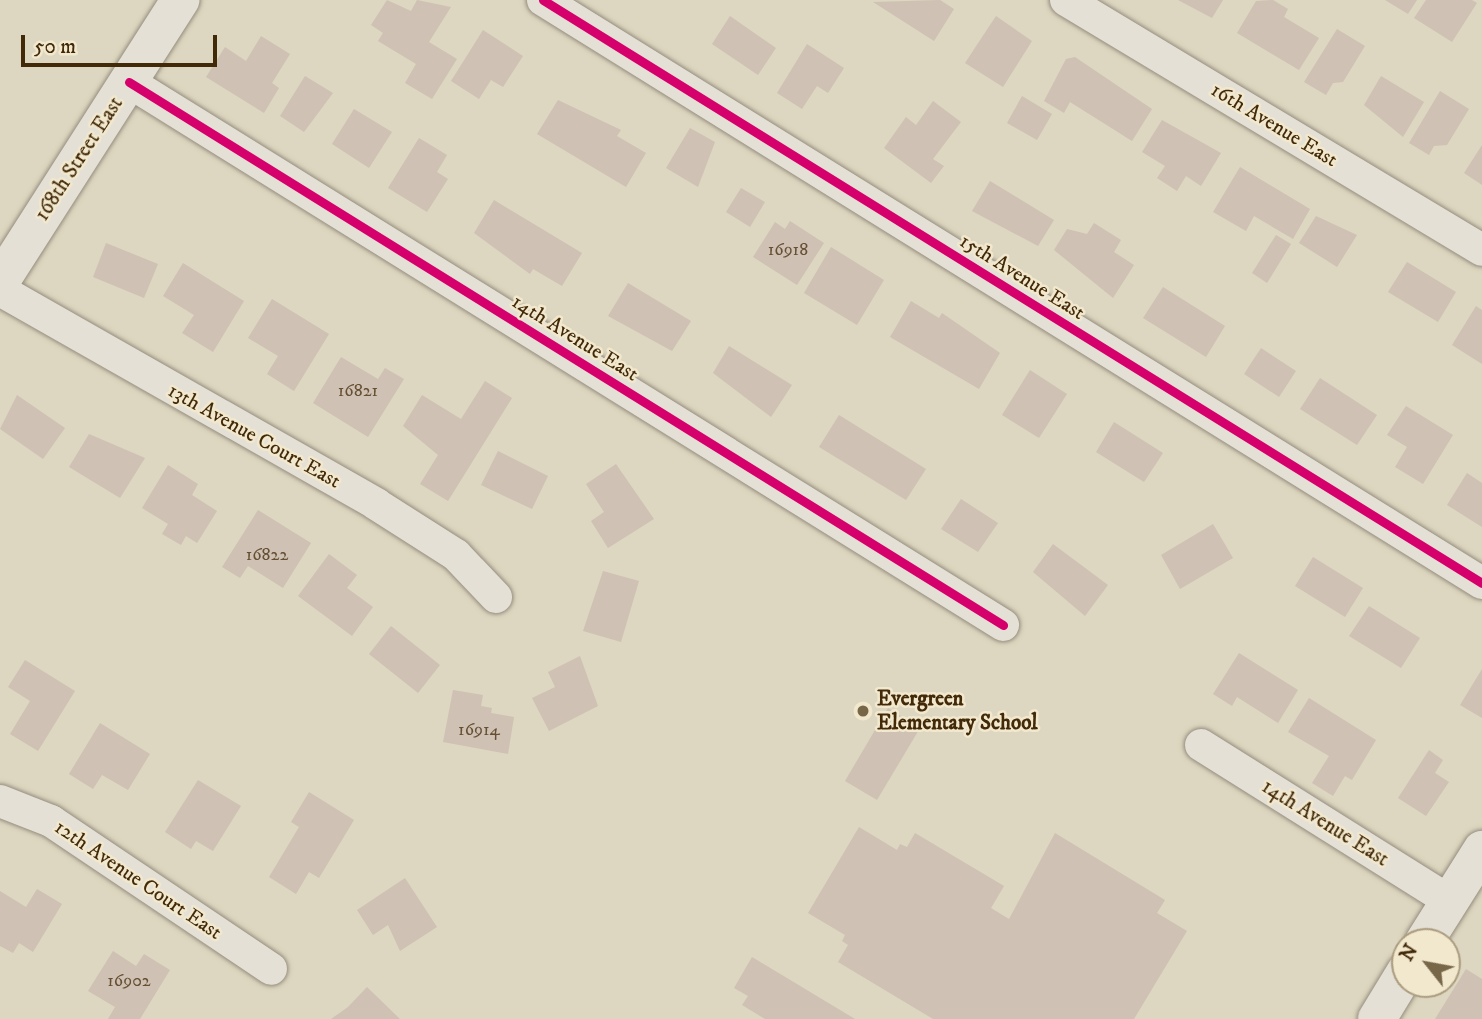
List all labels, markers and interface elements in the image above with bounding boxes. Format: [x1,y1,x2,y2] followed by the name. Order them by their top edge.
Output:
[24,21,220,65] scale bar
[34,34,76,60] text: 50 m
[1206,77,1342,173] street label: 16th Avenue East
[29,92,129,226] street label: 168th Street East
[955,228,1089,326] street label: 15th Avenue East
[768,239,808,261] house number: 16918
[507,289,643,387] street label: 14th Avenue East
[163,378,345,494] street label: 13th Avenue Court East
[338,380,378,402] house number: 16821
[246,544,288,566] house number: 16822
[877,686,1038,736] place label: Evergreen Elementary School
[855,703,871,719] marker: Evergreen Elementary School
[458,719,500,741] house number: 16914
[1257,774,1393,872] street label: 14th Avenue East
[50,815,226,945] street label: 12th Avenue Court East
[1391,928,1461,998] north arrow
[1395,940,1423,966] text: N
[107,970,151,992] house number: 16902

